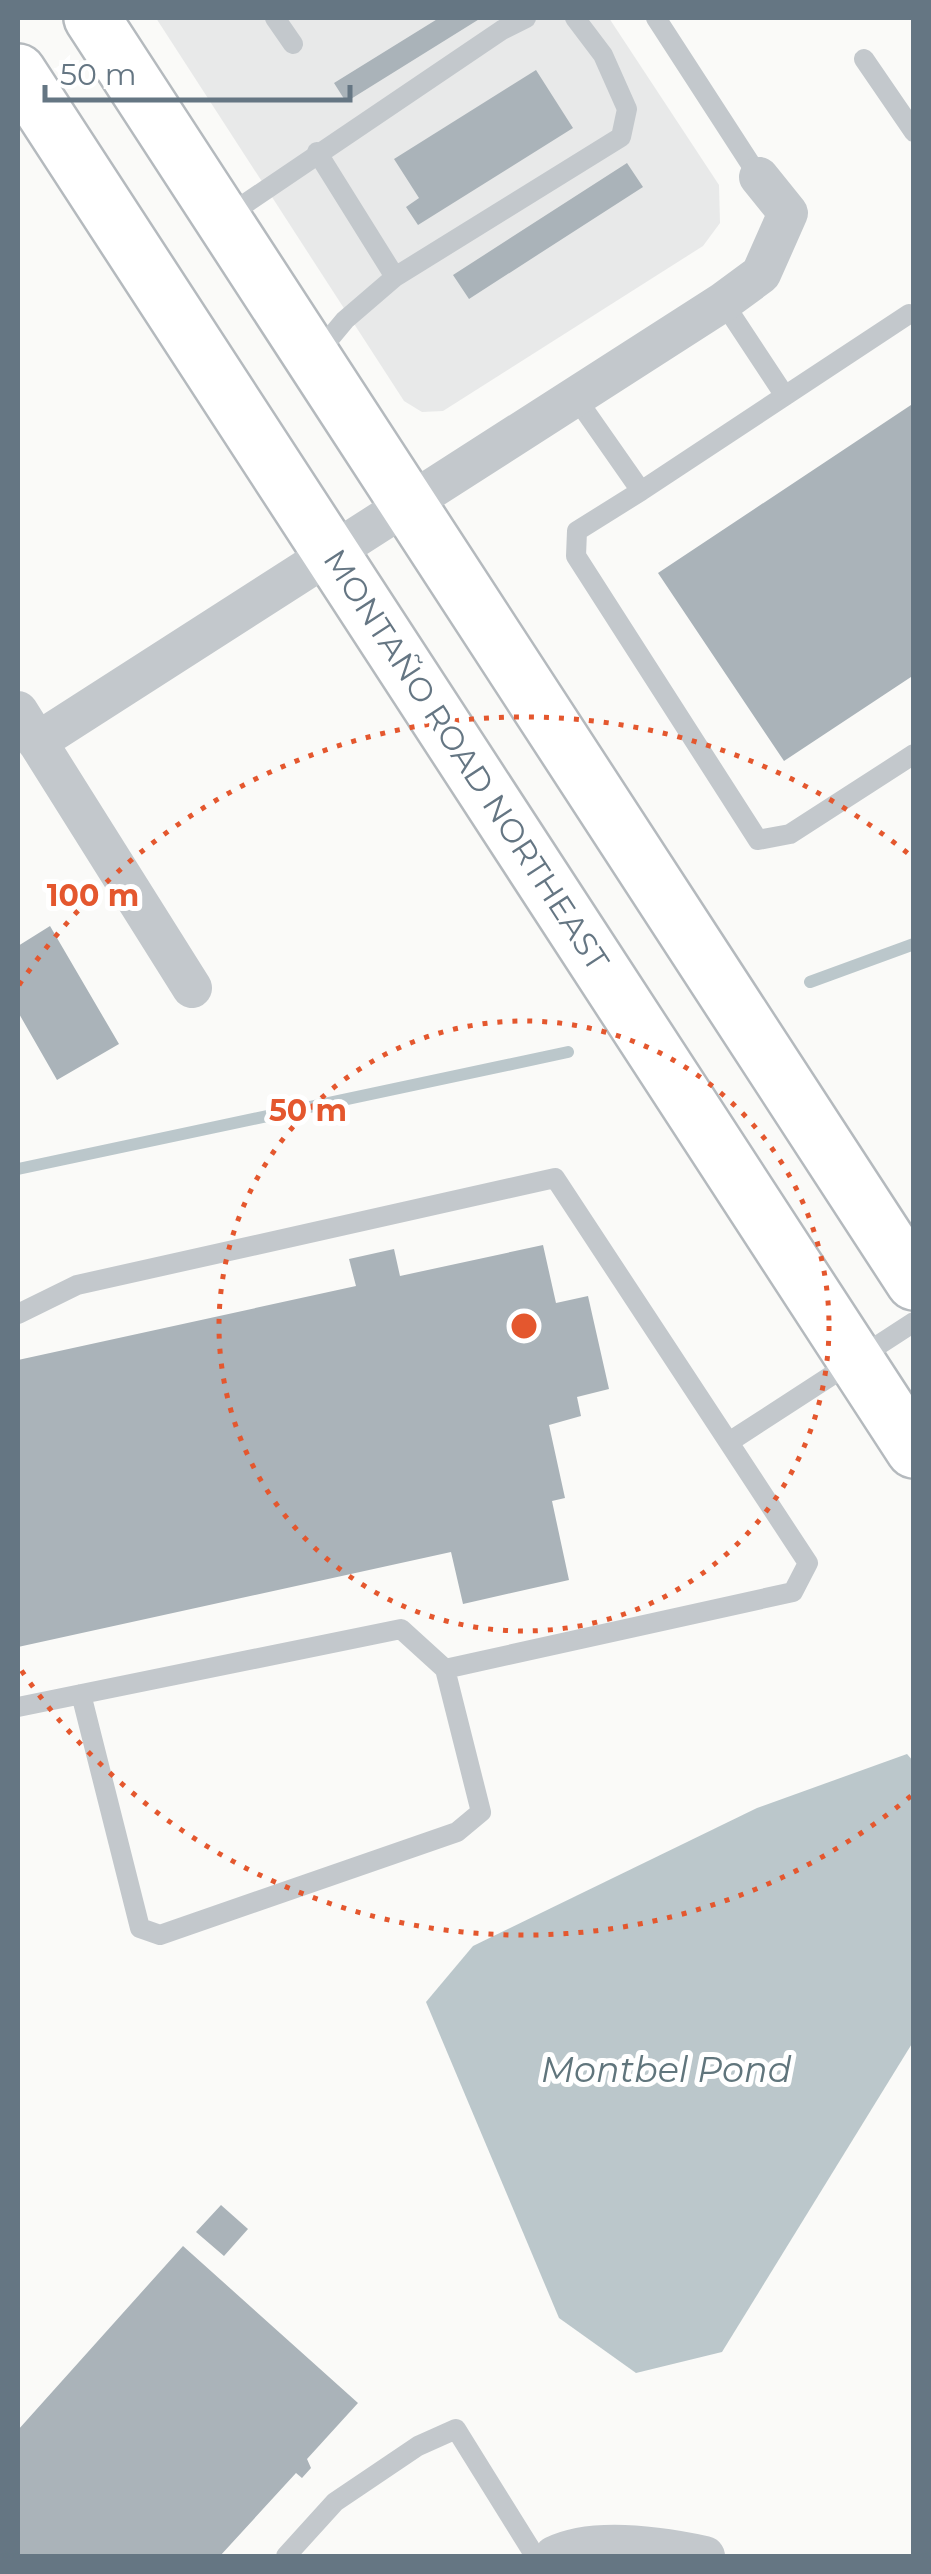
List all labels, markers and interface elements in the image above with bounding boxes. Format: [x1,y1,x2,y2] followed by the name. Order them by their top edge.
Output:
[45,40,350,102] scale bar
[60,56,137,93] text: 50 m
[315,542,618,978] street label: MONTAÑO ROAD NORTHEAST
[47,877,139,914] text: 100 m
[269,1092,347,1129] text: 50 m
[506,1308,542,1344] centre of rings
[541,2048,792,2091] water label: Montbel Pond

